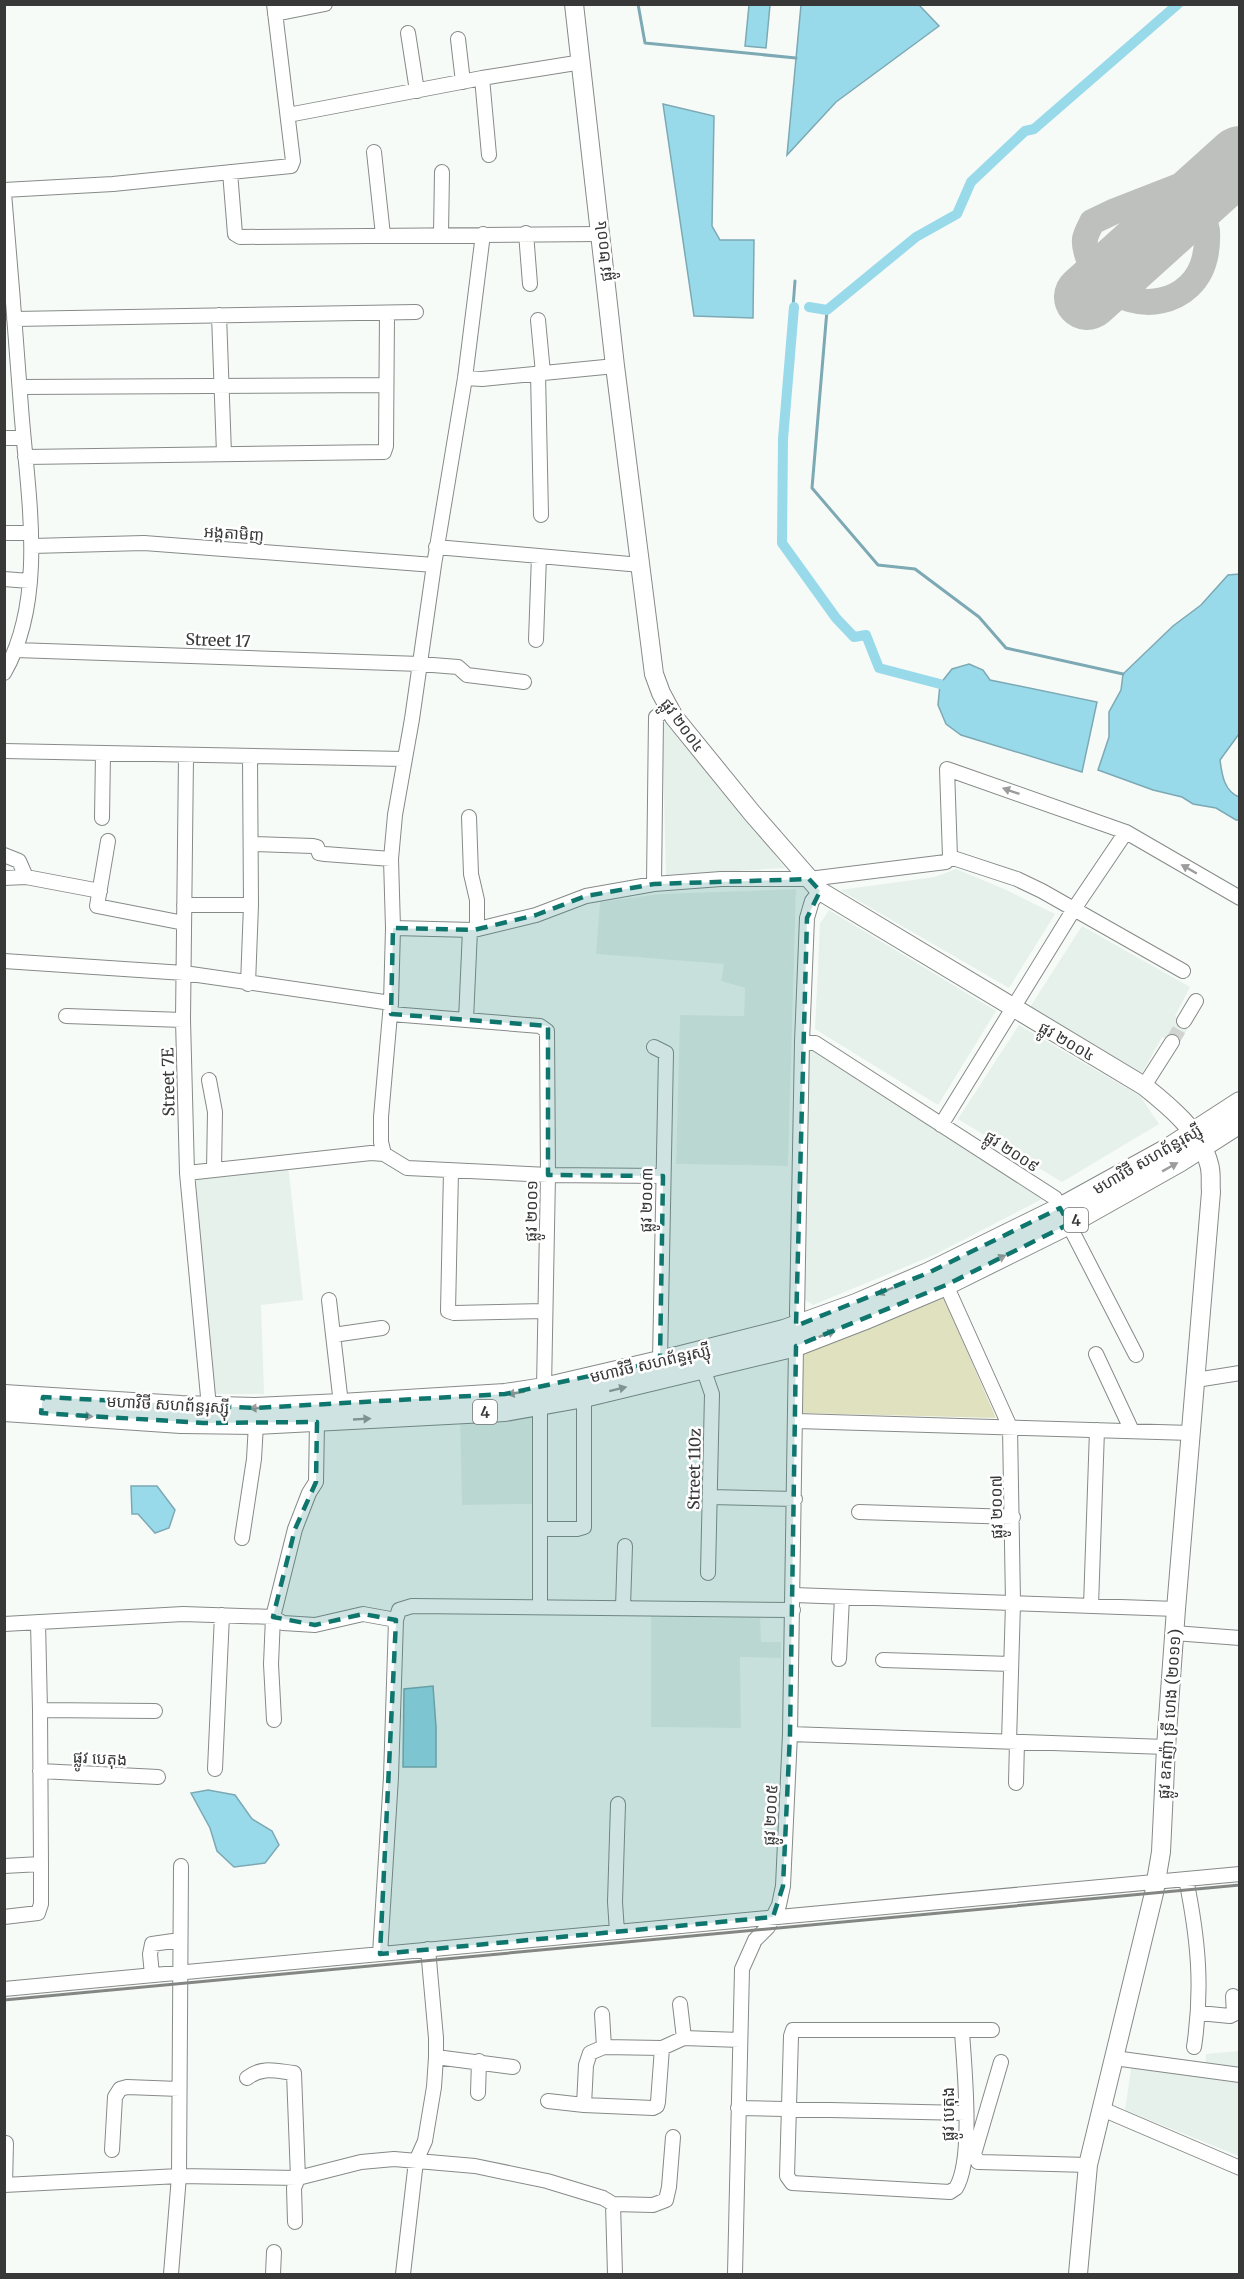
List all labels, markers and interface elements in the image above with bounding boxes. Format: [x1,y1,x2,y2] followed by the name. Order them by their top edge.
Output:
[590,219,621,283] street label: ផ្លូវ ២០០៤
[203,521,265,546] street label: អង្គតាមិញ
[185,629,251,651] street label: Street 17
[653,694,709,759] street label: ផ្លូវ ២០០៤
[1002,786,1020,796] one-way arrow
[1181,863,1197,874] one-way arrow
[1033,1017,1099,1069] street label: ផ្លូវ ២០០៤
[157,1047,179,1117] street label: Street 7E
[1088,1119,1208,1203] street label: មហាវិថី សហព័ន្ធរុស្ស៊ី
[978,1126,1043,1180] street label: ផ្លូវ ២០០៩
[1162,1162,1179,1172] one-way arrow
[635,1167,661,1233] street label: ផ្លូវ ២០០៣
[520,1180,546,1242] street label: ផ្លូវ ២០០១
[1064,1208,1088,1232] road number: 4
[990,1254,1007,1263] one-way arrow
[876,1286,894,1296] one-way arrow
[818,1329,836,1339] one-way arrow
[588,1339,714,1392] street label: មហាវិថី សហព័ន្ធរុស្ស៊ី
[609,1383,627,1393] one-way arrow
[506,1388,525,1397] one-way arrow
[106,1390,230,1422] street label: មហាវិថី សហព័ន្ធរុស្ស៊ី
[473,1400,497,1424] road number: 4
[249,1403,268,1412] one-way arrow
[74,1412,93,1421] one-way arrow
[353,1415,372,1424] one-way arrow
[683,1428,705,1510] street label: Street 110z
[985,1475,1011,1539] street label: ផ្លូវ ២០០៧
[1153,1628,1190,1800] street label: ផ្លូវ ឧកញ៉ា ទ្រី ហេង (២០១១)
[72,1747,128,1774] street label: ផ្លូវ បេតុង
[758,1784,786,1847] street label: ផ្លូវ ២០០៥
[938,2087,963,2141] street label: ផ្លូវ បេតុង

